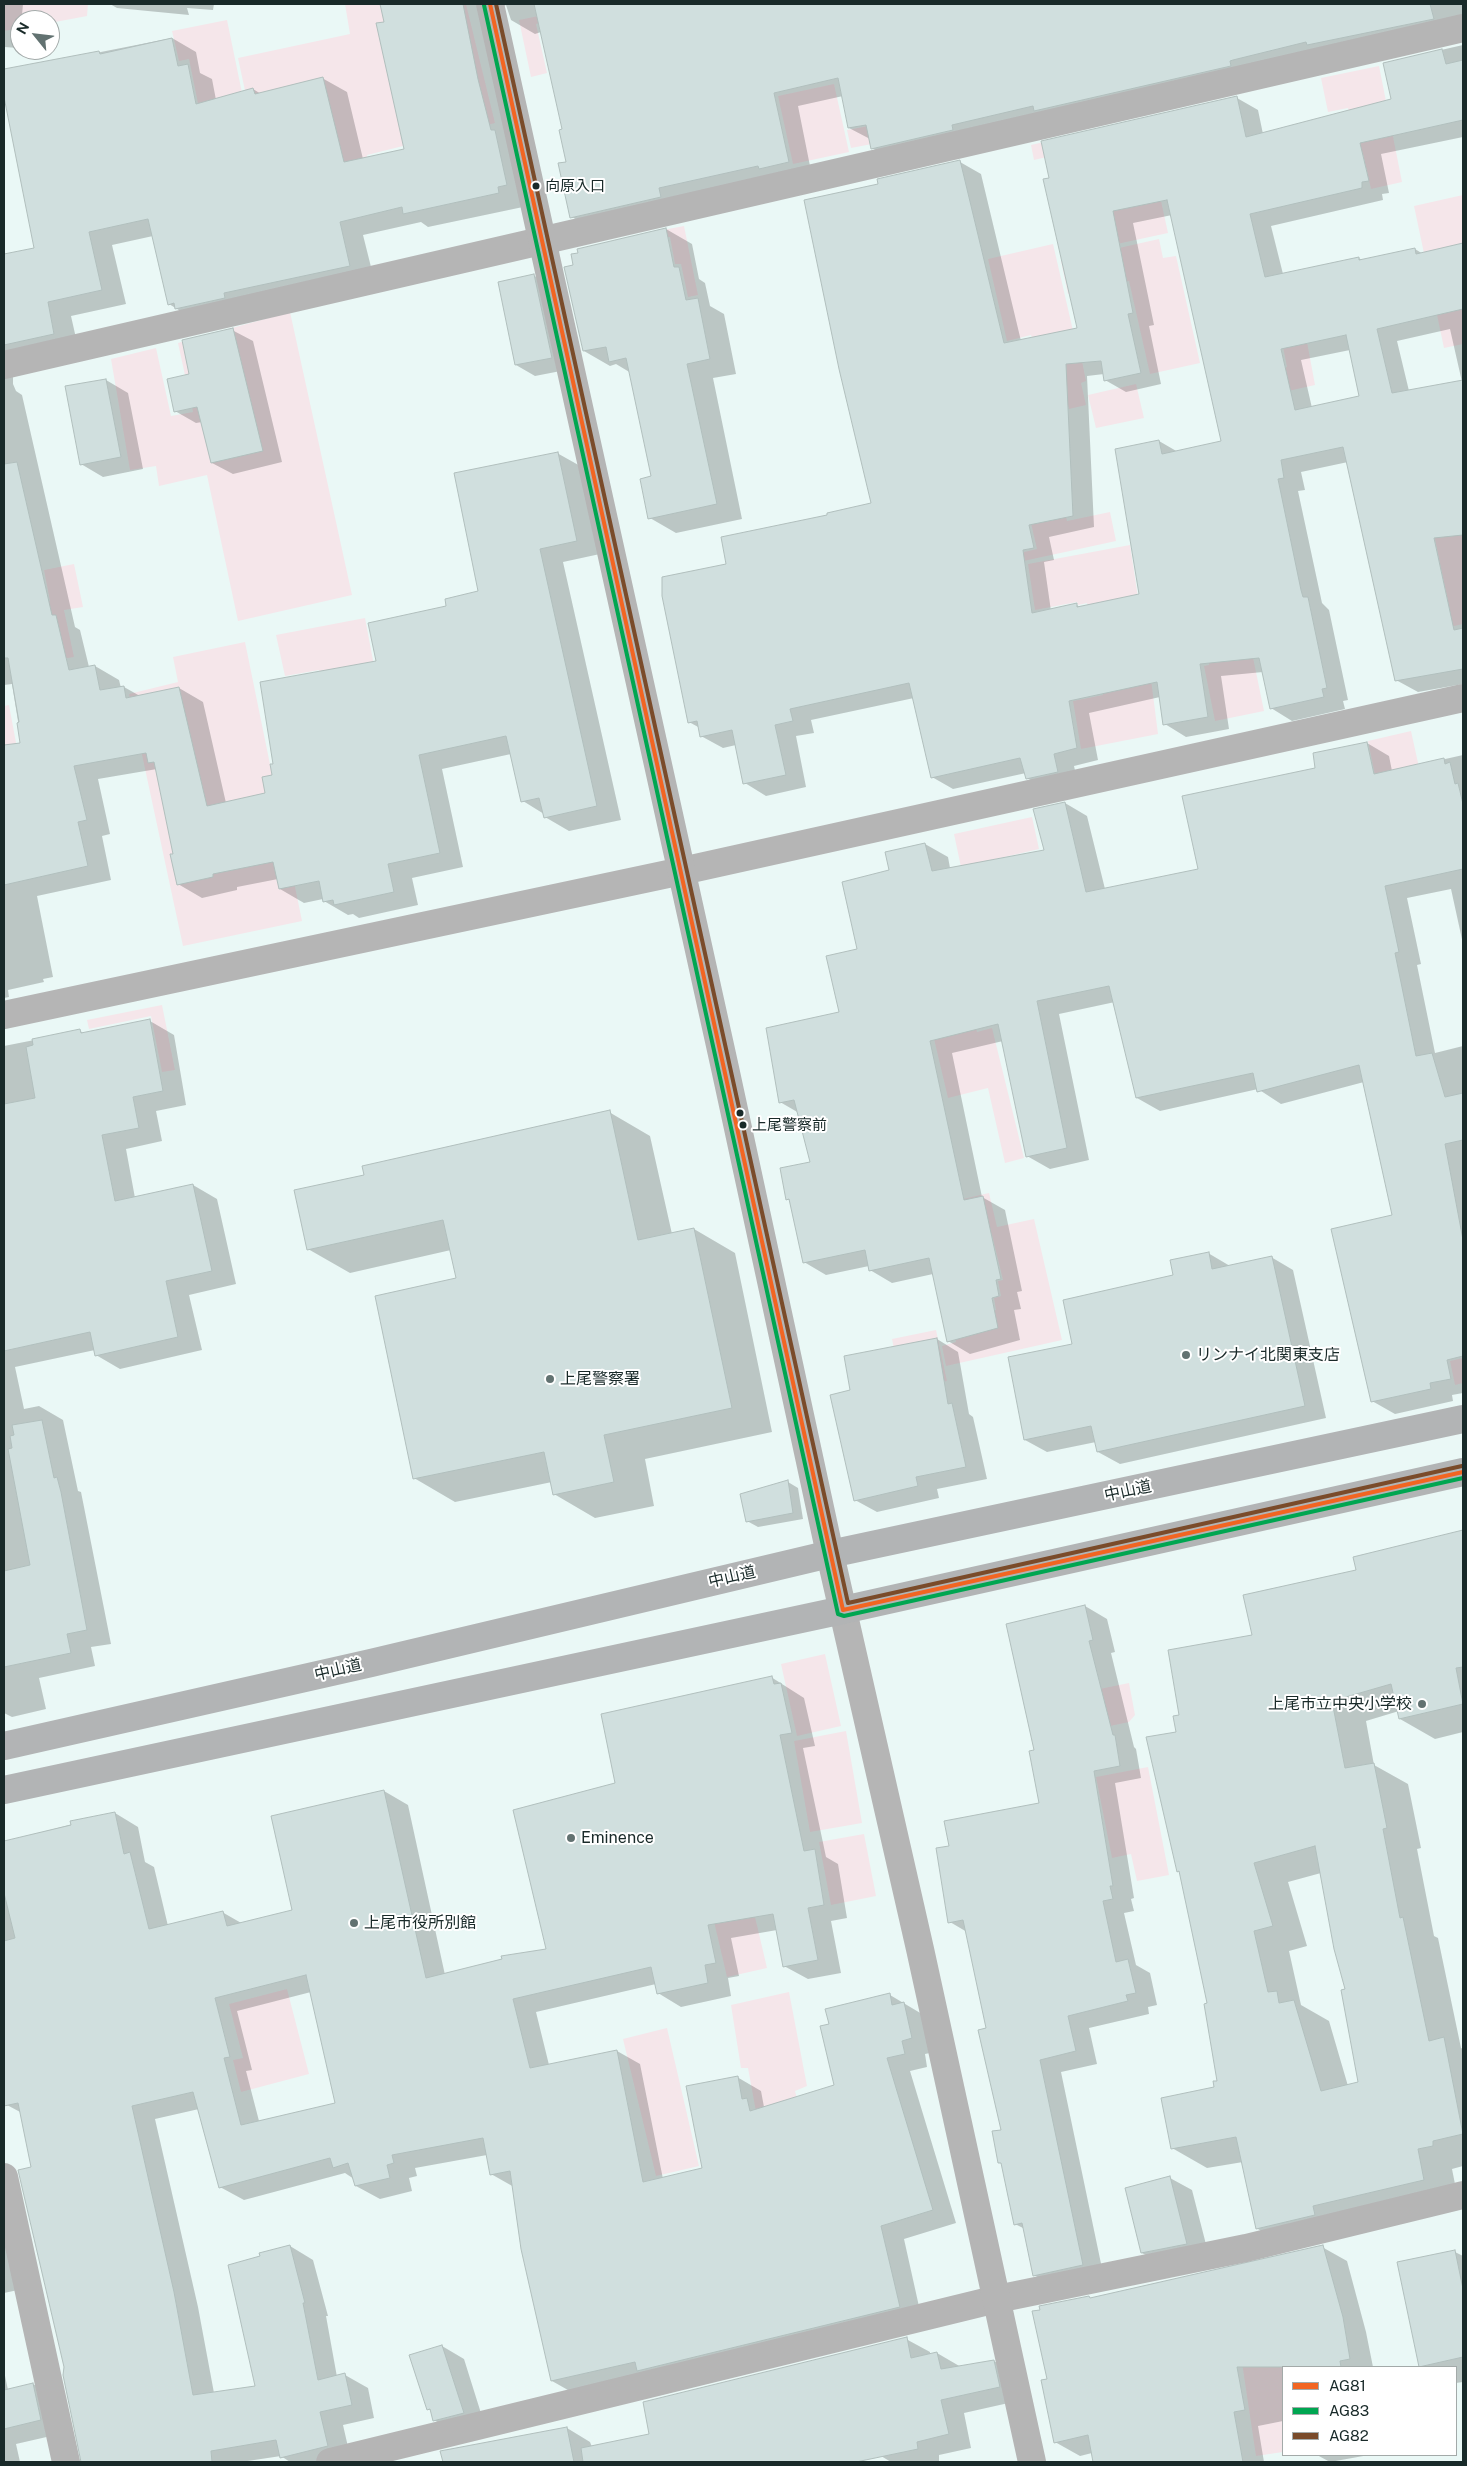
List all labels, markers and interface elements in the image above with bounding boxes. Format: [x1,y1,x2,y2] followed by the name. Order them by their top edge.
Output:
[10,10,60,60] north arrow
[13,20,32,37] text: N
[545,177,605,195] place label: 向原入口
[531,181,541,191] marker: 向原入口
[735,1108,745,1118] unlabelled marker
[752,1116,827,1134] place label: 上尾警察前
[738,1120,748,1130] marker: 上尾警察前
[1196,1345,1340,1365] place label: リンナイ北関東支店
[1180,1349,1192,1361] marker: リンナイ北関東支店
[560,1369,640,1389] place label: 上尾警察署
[544,1373,556,1385] marker: 上尾警察署
[1103,1477,1153,1505] street label: 中山道
[706,1562,758,1592] street label: 中山道
[312,1655,364,1685] street label: 中山道
[1268,1694,1412,1714] place label: 上尾市立中央小学校
[1416,1698,1428,1710] marker: 上尾市立中央小学校
[581,1828,654,1848] place label: Eminence
[565,1832,577,1844] marker: Eminence
[364,1913,476,1933] place label: 上尾市役所別館
[348,1917,360,1929] marker: 上尾市役所別館
[1282,2366,1457,2456] legend
[1329,2377,1366,2394] text: AG81
[1329,2402,1369,2419] text: AG83
[1329,2427,1369,2444] text: AG82

